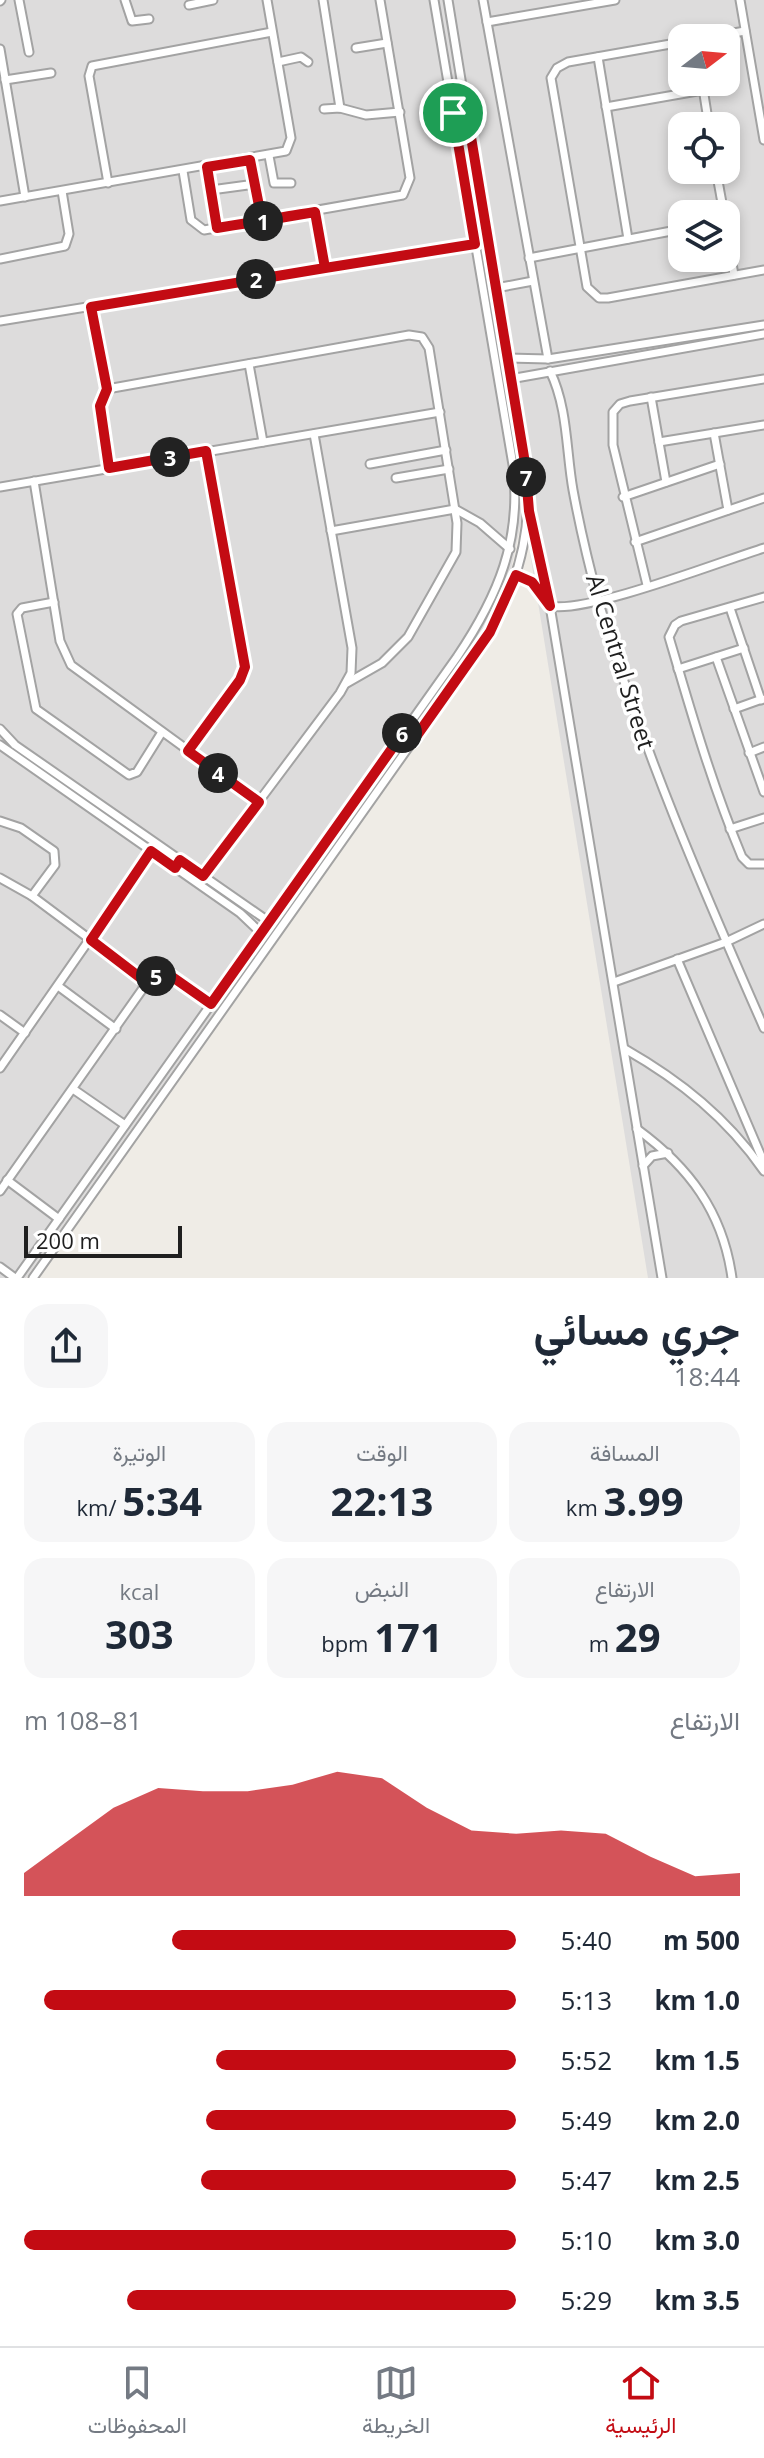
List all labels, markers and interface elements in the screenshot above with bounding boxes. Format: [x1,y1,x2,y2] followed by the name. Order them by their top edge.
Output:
[668,24,740,96] north arrow
[668,24,740,272] map controls
[419,79,487,147] pin
[431,91,475,135] icon: arrive
[668,112,740,184] button: locate
[668,200,740,272] button: layers
[243,201,283,241] pin: 1
[257,206,269,236] text: 1
[236,259,276,299] pin: 2
[250,264,262,294] text: 2
[150,437,190,477] pin: 3
[164,442,176,472] text: 3
[506,457,546,497] pin: 7
[520,462,532,492] text: 7
[579,570,664,753] street label: Al Central Street
[382,713,422,753] pin: 6
[396,718,408,748] text: 6
[198,753,238,793] pin: 4
[212,758,224,788] text: 4
[136,956,176,996] pin: 5
[150,961,162,991] text: 5
[24,1222,182,1258] scale bar
[36,1225,100,1255] text: 200 m
[533,1298,740,1358] text: جري مسائي
[24,1304,108,1388] button: share
[674,1358,740,1394] text: 18:44
[112,1437,166,1467] text: الوتيرة
[356,1437,408,1467] text: الوقت
[590,1437,660,1467] text: المسافة
[122,1473,202,1528] text: 5:34
[331,1473,433,1528] text: 22:13
[603,1473,684,1528] text: 3.99
[76,1492,122,1522] text: /km
[566,1492,603,1522] text: km
[355,1573,409,1603] text: النبض
[595,1573,655,1603] text: الارتفاع
[119,1576,159,1606] text: kcal
[105,1606,174,1661] text: 303
[374,1609,443,1664] text: 171
[615,1609,661,1664] text: 29
[321,1628,374,1658] text: bpm
[589,1628,615,1658] text: m
[24,1702,142,1738] text: 81–108 m
[669,1702,740,1738] text: الارتفاع
[561,1922,612,1958] text: 5:40
[663,1922,740,1958] text: 500 m
[561,1982,612,2018] text: 5:13
[654,1982,740,2018] text: 1.0 km
[561,2042,612,2078] text: 5:52
[654,2042,740,2078] text: 1.5 km
[561,2102,612,2138] text: 5:49
[654,2102,740,2138] text: 2.0 km
[561,2162,612,2198] text: 5:47
[654,2162,740,2198] text: 2.5 km
[561,2222,612,2258] text: 5:10
[654,2222,740,2258] text: 3.0 km
[561,2282,612,2318] text: 5:29
[654,2282,740,2318] text: 3.5 km
[88,2361,187,2445] tab: المحفوظات
[362,2361,430,2445] tab: الخريطة
[605,2361,676,2445] tab: الرئيسية

